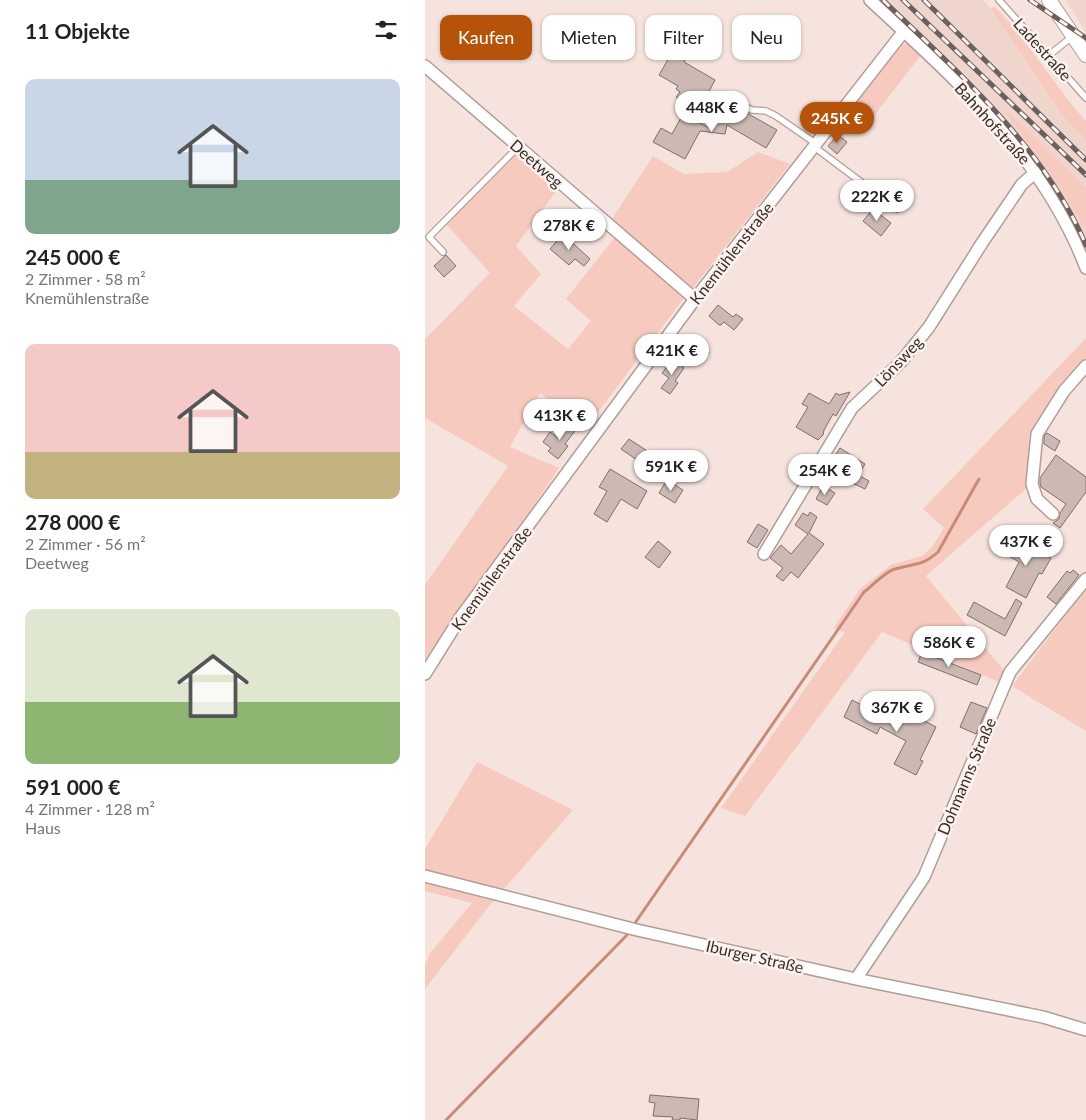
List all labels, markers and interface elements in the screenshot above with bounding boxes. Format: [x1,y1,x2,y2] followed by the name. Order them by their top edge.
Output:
[1010,14,1076,84] street label: Ladestraße
[440,15,532,60] chip: Kaufen
[542,15,635,60] chip: Mieten
[645,15,722,60] chip: Filter
[732,15,801,60] chip: Neu
[372,16,400,44] icon: filters
[25,18,130,43] text: 11 Objekte
[951,78,1035,168] street label: Bahnhofstraße
[671,90,753,133] pin: 448K €
[686,97,738,116] text: 448K €
[796,102,878,144] pin: 245K €
[811,108,863,127] text: 245K €
[168,111,258,201] icon: home
[507,135,567,191] street label: Deetweg
[836,180,918,222] pin: 222K €
[851,186,903,205] text: 222K €
[685,198,777,308] street label: Knemühlenstraße
[528,208,610,251] pin: 278K €
[543,215,595,234] text: 278K €
[25,244,120,269] text: 245 000 €
[25,269,146,288] text: 2 Zimmer · 58 m²
[25,288,149,307] text: Knemühlenstraße
[870,332,926,390] street label: Lönsweg
[631,334,713,376] pin: 421K €
[646,340,698,359] text: 421K €
[168,376,258,466] icon: home
[519,398,601,441] pin: 413K €
[534,405,586,424] text: 413K €
[630,450,712,492] pin: 591K €
[784,454,866,496] pin: 254K €
[645,456,697,475] text: 591K €
[799,460,851,479] text: 254K €
[25,509,120,534] text: 278 000 €
[447,522,535,634] street label: Knemühlenstraße
[985,524,1067,567] pin: 437K €
[1000,531,1052,550] text: 437K €
[25,534,146,553] text: 2 Zimmer · 56 m²
[25,553,89,572] text: Deetweg
[908,626,990,668] pin: 586K €
[923,632,975,651] text: 586K €
[168,641,258,731] icon: home
[856,690,938,733] pin: 367K €
[871,697,923,716] text: 367K €
[933,715,999,837] street label: Dohmanns Straße
[25,774,120,799] text: 591 000 €
[25,799,155,818] text: 4 Zimmer · 128 m²
[25,818,61,837] text: Haus
[704,936,806,976] street label: Iburger Straße

